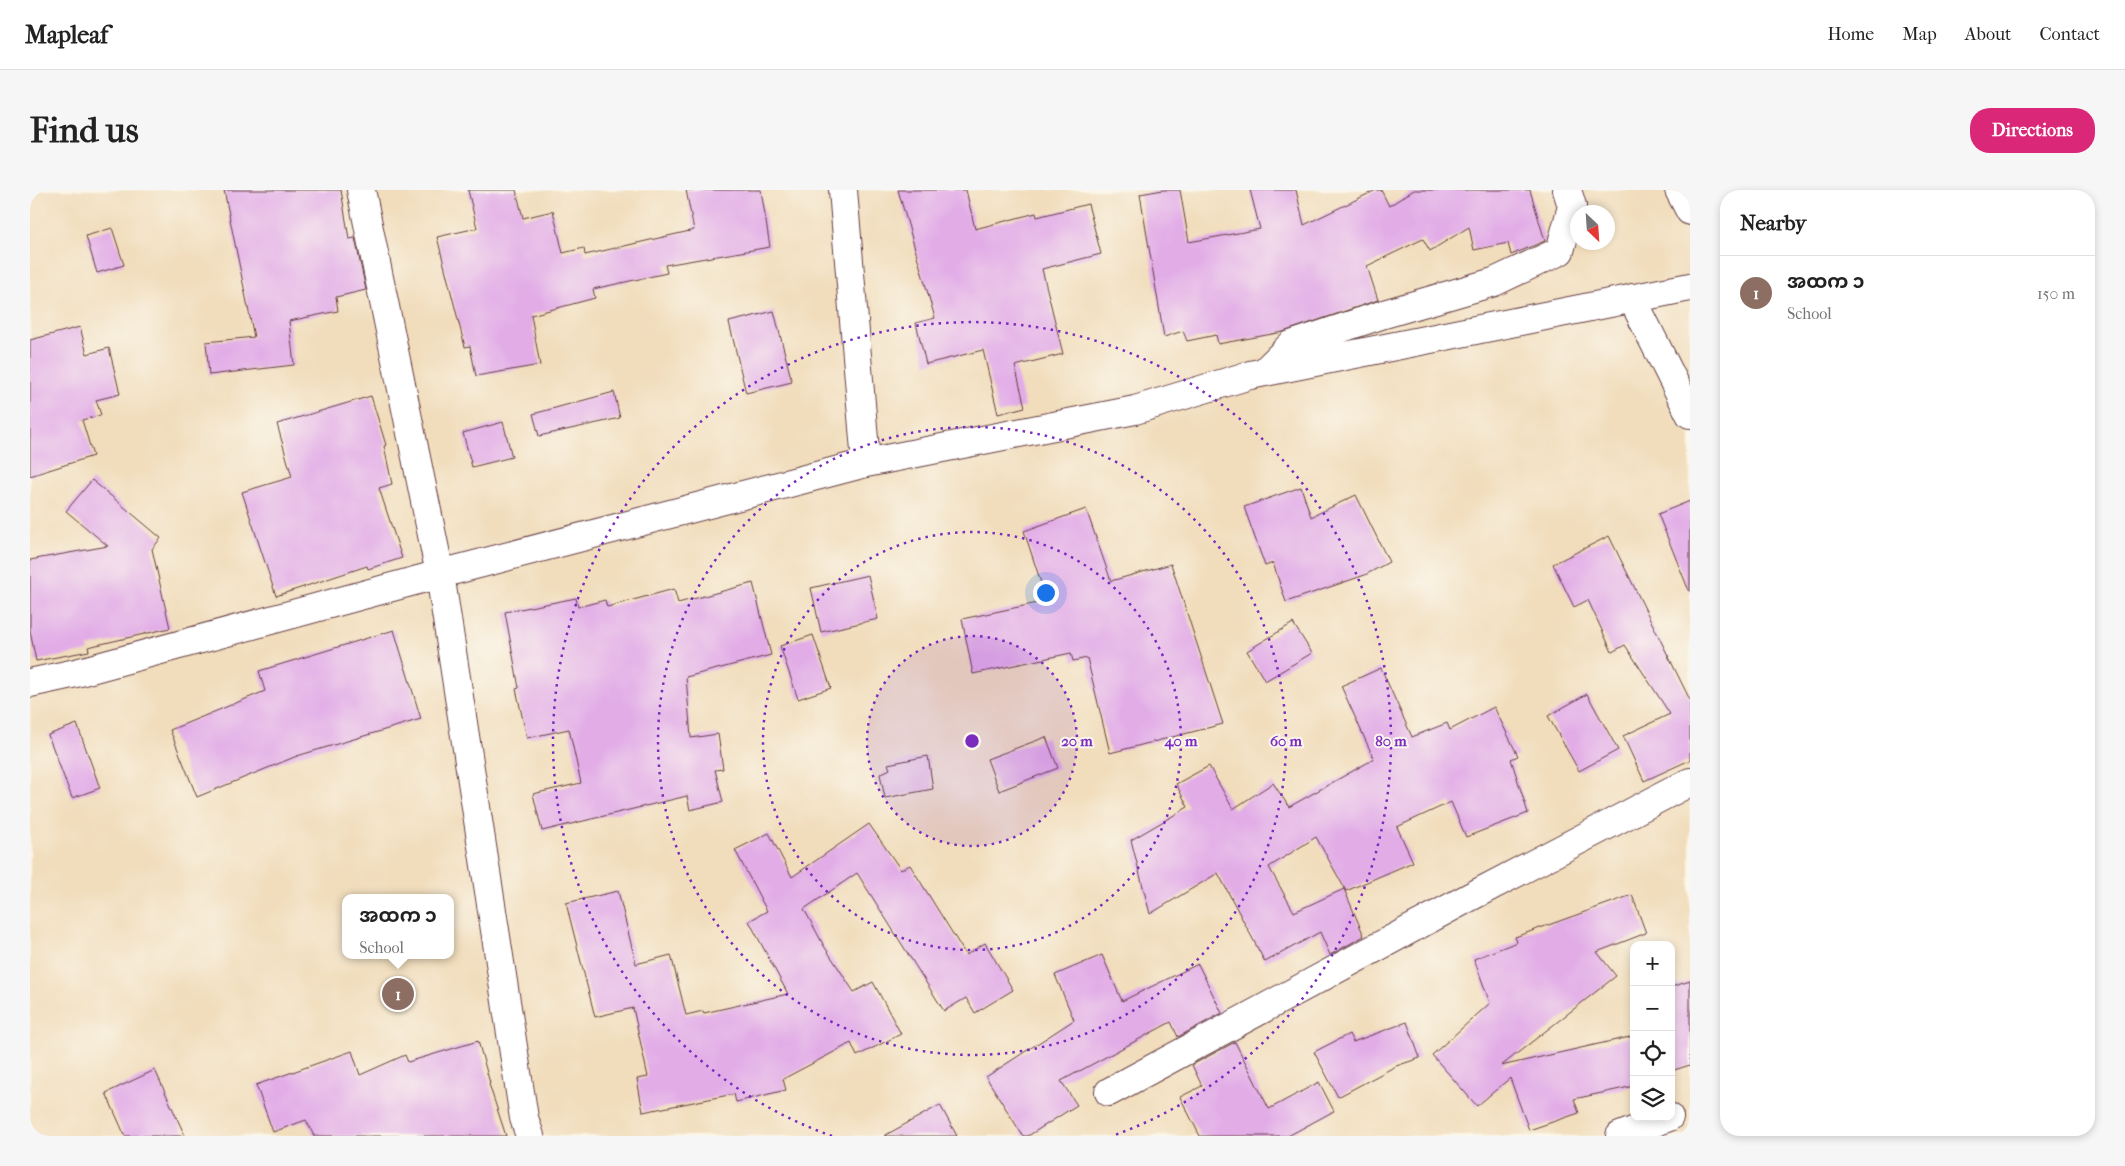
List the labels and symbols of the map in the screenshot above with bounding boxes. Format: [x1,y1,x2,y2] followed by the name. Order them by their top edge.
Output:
[1570,205,1615,250] north arrow
[1033,580,1059,606] your location
[963,732,981,750] centre of rings
[1061,732,1093,750] text: 20 m
[1164,732,1198,750] text: 40 m
[1270,732,1303,750] text: 60 m
[1375,732,1407,750] text: 80 m
[382,975,414,1013] pin: 1

